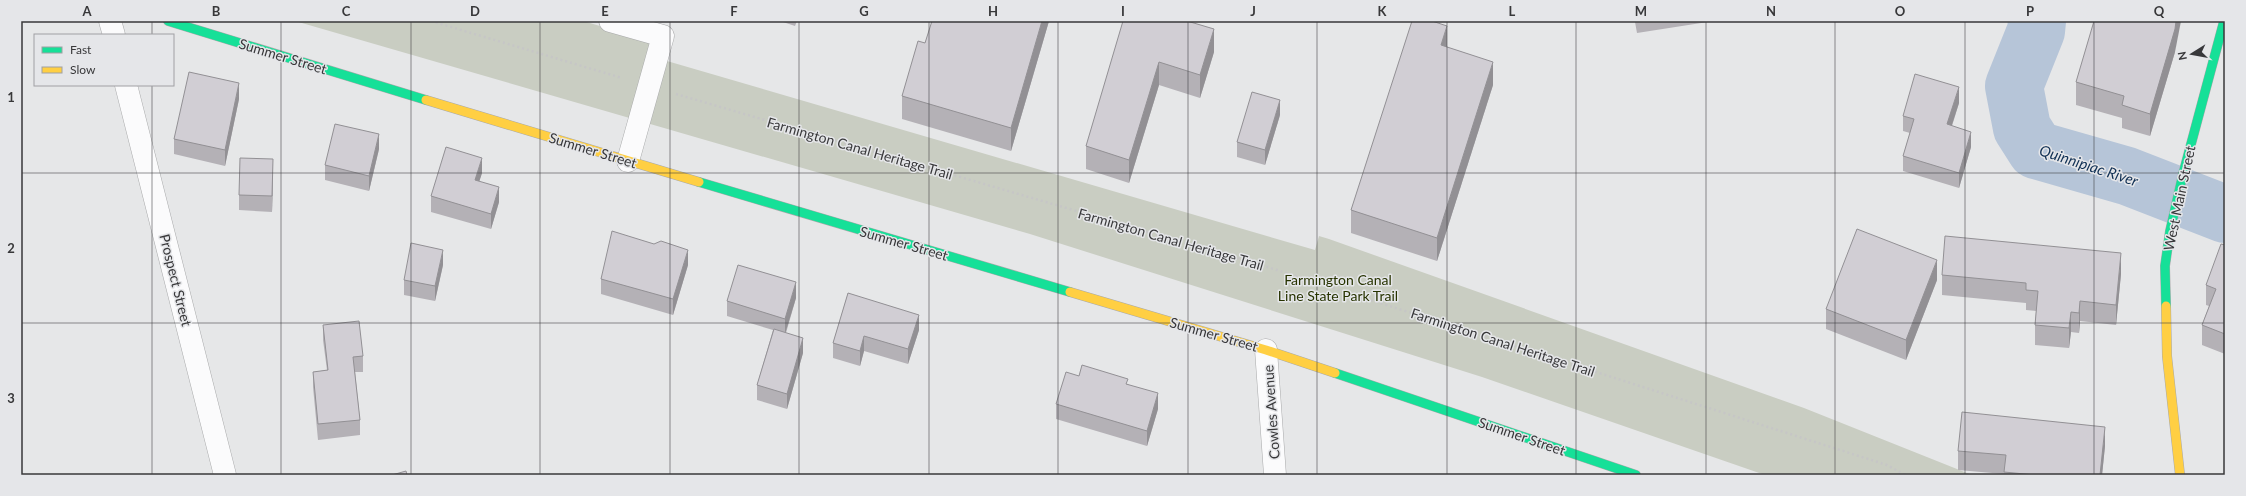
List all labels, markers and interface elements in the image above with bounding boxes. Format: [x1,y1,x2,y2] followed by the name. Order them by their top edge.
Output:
[81,3,92,19] text: A
[212,3,221,19] text: B
[342,3,351,19] text: C
[470,3,480,19] text: D
[601,3,609,19] text: E
[730,3,738,19] text: F
[859,3,869,19] text: G
[988,3,998,19] text: H
[1121,3,1125,19] text: I
[1250,3,1256,19] text: J
[1378,3,1388,19] text: K
[1509,3,1516,19] text: L
[1635,3,1647,19] text: M
[1766,3,1776,19] text: N
[1895,3,1906,19] text: O
[2026,3,2034,19] text: P
[2154,3,2165,19] text: Q
[34,34,174,86] legend
[2172,34,2212,74] north arrow
[237,35,329,77] street label: Summer Street
[70,42,92,57] text: Fast
[2175,51,2189,61] text: N
[70,62,96,77] text: Slow
[7,89,15,105] text: 1
[765,113,955,183] street label: Farmington Canal Heritage Trail
[547,129,639,171] street label: Summer Street
[2037,141,2141,190] water label: Quinnipiac River
[2160,144,2198,252] street label: West Main Street
[1076,204,1266,274] street label: Farmington Canal Heritage Trail
[858,222,950,264] street label: Summer Street
[156,232,196,328] street label: Prospect Street
[7,240,15,256] text: 2
[1278,271,1398,304] park label: Farmington Canal Line State Park Trail
[1409,304,1597,380] street label: Farmington Canal Heritage Trail
[1168,313,1260,355] street label: Summer Street
[1259,364,1283,460] street label: Cowles Avenue
[7,390,15,406] text: 3
[1476,413,1568,459] street label: Summer Street

